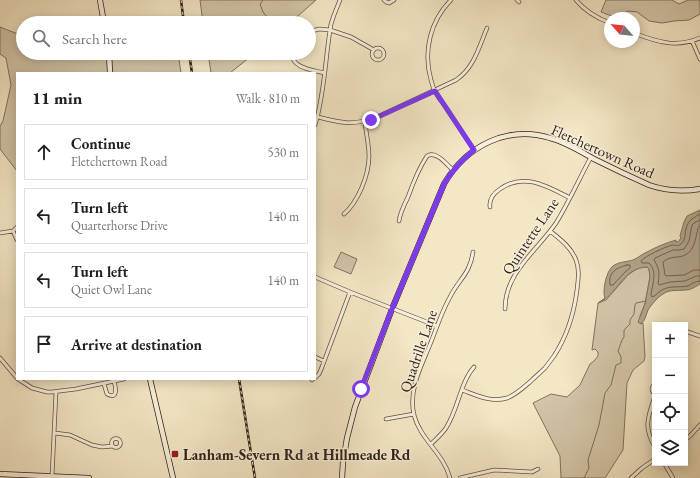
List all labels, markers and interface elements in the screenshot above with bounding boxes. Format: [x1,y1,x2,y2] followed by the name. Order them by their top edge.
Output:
[604,12,640,48] north arrow
[16,16,316,60] search box
[30,27,52,49] icon: search
[62,29,127,48] text: Search here
[32,87,82,109] text: 11 min
[236,90,300,107] text: Walk · 810 m
[362,111,380,129] route end
[548,120,658,182] street label: Fletchertown Road
[71,134,131,153] text: Continue
[33,141,55,163] icon: ahead
[268,144,299,161] text: 530 m
[71,153,167,170] text: Fletchertown Road
[497,194,563,278] street label: Quintette Lane
[71,198,128,217] text: Turn left
[33,205,55,227] icon: left
[268,208,299,225] text: 140 m
[71,217,168,234] text: Quarterhorse Drive
[71,262,128,281] text: Turn left
[33,269,55,291] icon: left
[268,272,299,289] text: 140 m
[71,281,152,298] text: Quiet Owl Lane
[395,307,441,395] street label: Quadrille Lane
[652,322,688,466] map controls
[652,322,688,358] button: +
[33,333,55,355] icon: arrive
[71,335,202,354] text: Arrive at destination
[652,358,688,394] button: −
[352,380,370,398] route start
[652,394,688,430] button: locate
[652,430,688,466] button: layers
[183,445,411,464] place label: Lanham-Severn Rd at Hillmeade Rd
[170,449,180,459] marker: Lanham-Severn Rd at Hillmeade Rd

